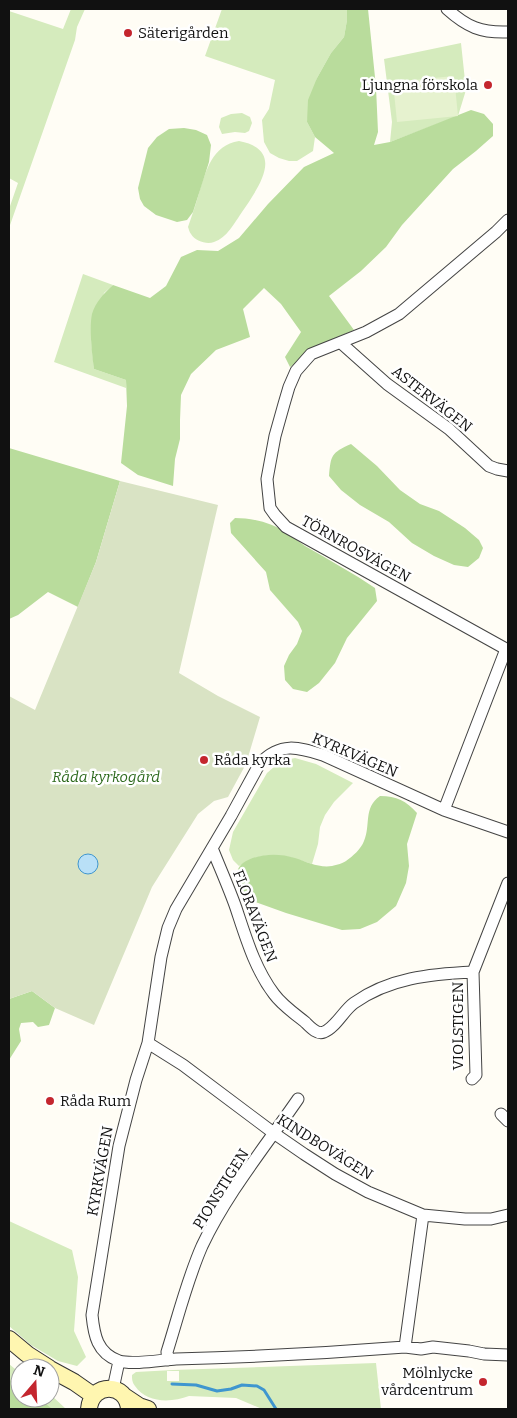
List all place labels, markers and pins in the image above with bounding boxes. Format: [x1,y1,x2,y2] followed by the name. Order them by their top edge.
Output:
[138,24,229,42] place label: Säterigården
[122,27,134,39] marker: Säterigården
[362,76,478,94] place label: Ljungna förskola
[482,79,494,91] marker: Ljungna förskola
[214,751,291,769] place label: Råda kyrka
[198,754,210,766] marker: Råda kyrka
[60,1092,132,1110] place label: Råda Rum
[44,1095,56,1107] marker: Råda Rum
[380,1364,474,1399] place label: Mölnlycke vårdcentrum
[477,1376,489,1388] marker: Mölnlycke vårdcentrum

